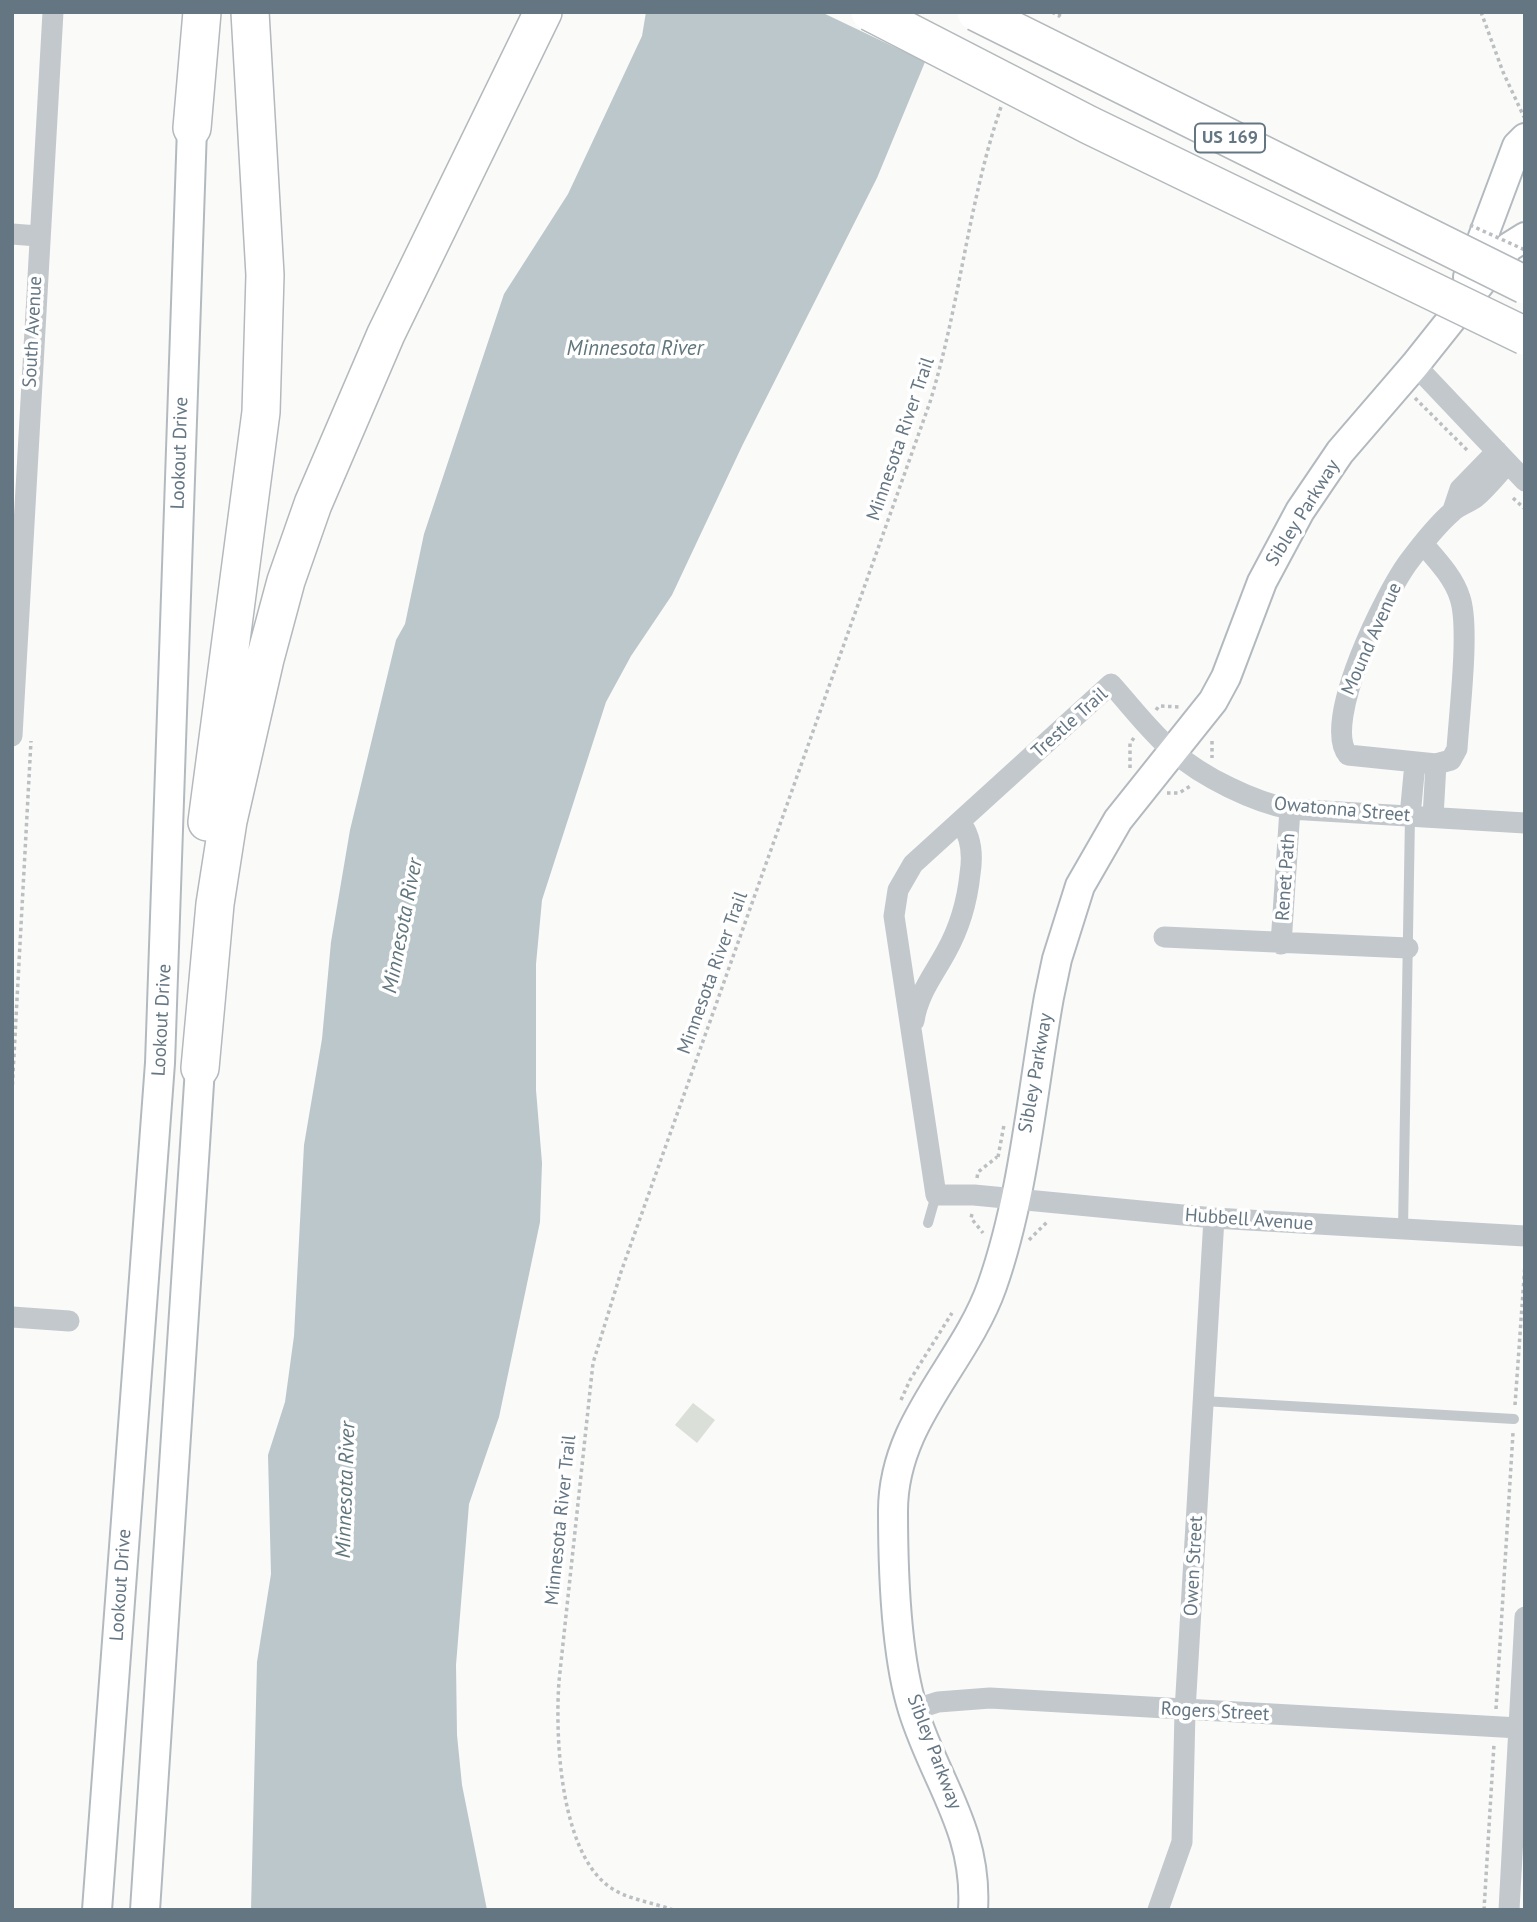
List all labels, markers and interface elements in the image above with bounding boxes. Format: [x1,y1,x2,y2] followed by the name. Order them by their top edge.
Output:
[1195,124,1265,153] road number: US 169
[19,276,47,388] street label: South Avenue
[567,336,703,362] water label: Minnesota River
[862,354,940,524] street label: Minnesota River Trail
[167,396,193,510] street label: Lookout Drive
[1261,456,1345,570] street label: Sibley Parkway
[1337,579,1407,699] street label: Mound Avenue
[1027,683,1113,763] street label: Trestle Trail
[1273,793,1411,827] street label: Owatonna Street
[1272,832,1300,922] street label: Renet Path
[378,856,428,996] water label: Minnesota River
[673,889,753,1057] street label: Minnesota River Trail
[148,963,176,1077] street label: Lookout Drive
[1014,1011,1058,1135] street label: Sibley Parkway
[1184,1204,1314,1236] street label: Hubbell Avenue
[331,1421,361,1559] water label: Minnesota River
[541,1434,581,1606] street label: Minnesota River Trail
[1180,1515,1208,1617] street label: Owen Street
[106,1528,136,1642] street label: Lookout Drive
[902,1691,966,1813] street label: Sibley Parkway
[1160,1698,1270,1726] street label: Rogers Street

